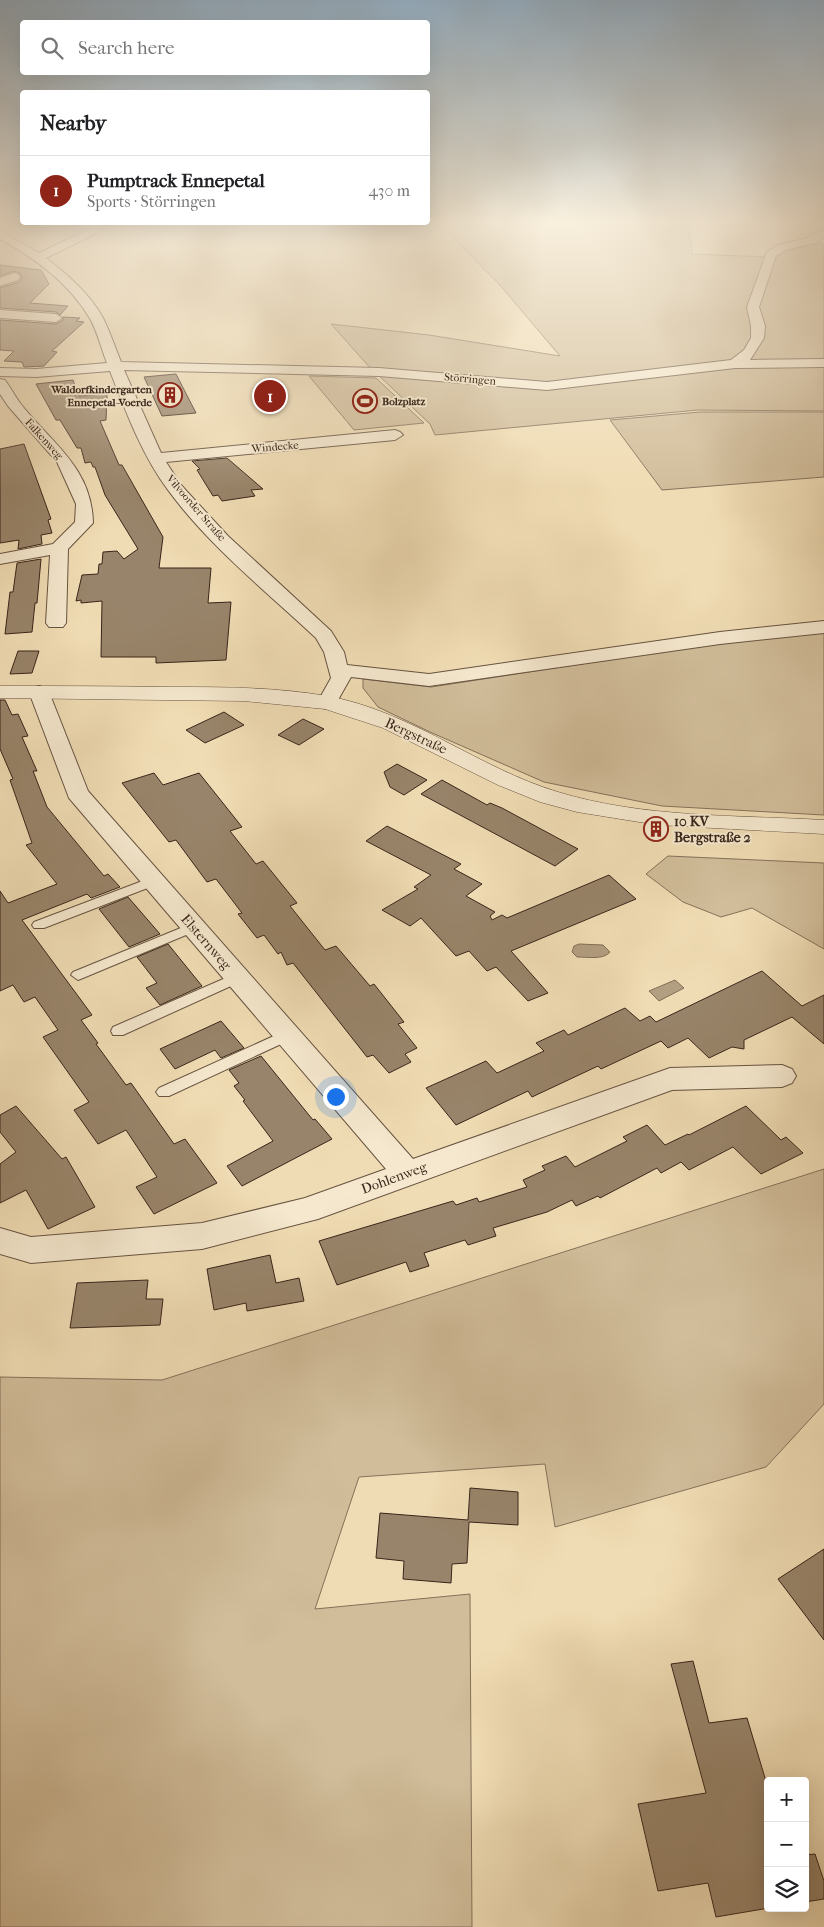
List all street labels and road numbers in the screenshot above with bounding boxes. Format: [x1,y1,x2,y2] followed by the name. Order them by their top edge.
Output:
[444,370,497,388] street label: Störringen
[22,416,66,462] street label: Falkenweg
[250,438,300,456] street label: Windecke
[163,471,229,544] street label: Vilvoorder Straße
[382,714,450,758] street label: Bergstraße
[177,911,235,974] street label: Elsternweg
[359,1158,430,1198] street label: Dohlenweg

